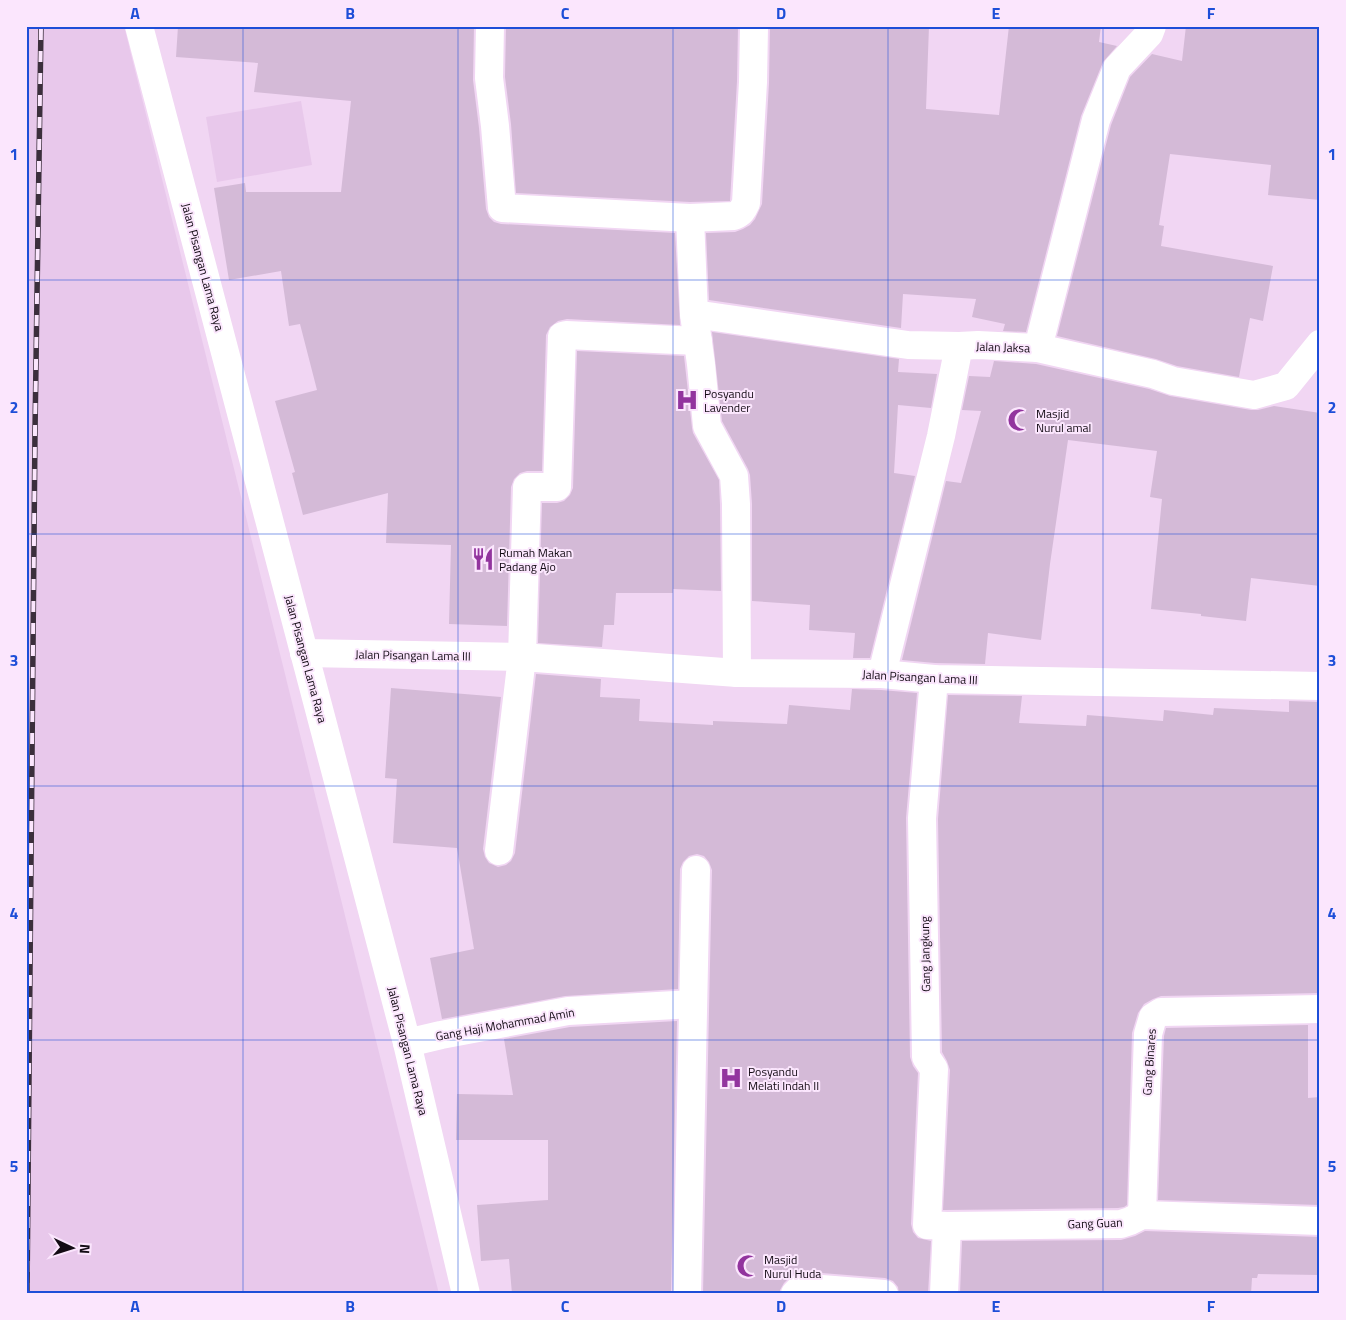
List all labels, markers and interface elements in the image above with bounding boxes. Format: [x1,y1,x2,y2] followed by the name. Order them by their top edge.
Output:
[130,1,140,25] text: A
[345,1,355,25] text: B
[561,1,570,25] text: C
[776,1,786,25] text: D
[992,1,1001,25] text: E
[1207,1,1216,25] text: F
[10,142,18,166] text: 1
[1328,142,1336,166] text: 1
[177,201,229,333] street label: Jalan Pisangan Lama Raya
[976,337,1030,357] street label: Jalan Jaksa
[704,384,754,417] place label: Posyandu Lavender
[674,387,700,413] hospital icon: Posyandu Lavender
[10,395,18,419] text: 2
[1328,395,1336,419] text: 2
[1036,404,1091,437] place label: Masjid Nurul amal
[1006,407,1032,433] mosque icon: Masjid Nurul amal
[499,543,572,576] place label: Rumah Makan Padang Ajo
[470,546,496,572] restaurant icon: Rumah Makan Padang Ajo
[280,593,332,725] street label: Jalan Pisangan Lama Raya
[355,644,471,666] street label: Jalan Pisangan Lama III
[10,648,18,672] text: 3
[1328,648,1336,672] text: 3
[862,664,978,690] street label: Jalan Pisangan Lama III
[10,901,19,925] text: 4
[1328,901,1337,925] text: 4
[915,916,935,992] street label: Gang Jangkung
[383,985,433,1117] street label: Jalan Pisangan Lama Raya
[434,1002,576,1046] street label: Gang Haji Mohammad Amin
[1137,1028,1161,1096] street label: Gang Binares
[748,1062,819,1095] place label: Posyandu Melati Indah II
[718,1065,744,1091] hospital icon: Posyandu Melati Indah II
[10,1154,19,1178] text: 5
[1328,1154,1337,1178] text: 5
[1067,1213,1123,1233] street label: Gang Guan
[48,1222,98,1272] north arrow
[75,1243,96,1255] text: N
[764,1250,821,1283] place label: Masjid Nurul Huda
[735,1253,761,1279] mosque icon: Masjid Nurul Huda
[130,1294,140,1318] text: A
[345,1294,355,1318] text: B
[561,1294,570,1318] text: C
[776,1294,786,1318] text: D
[992,1294,1001,1318] text: E
[1207,1294,1216,1318] text: F

